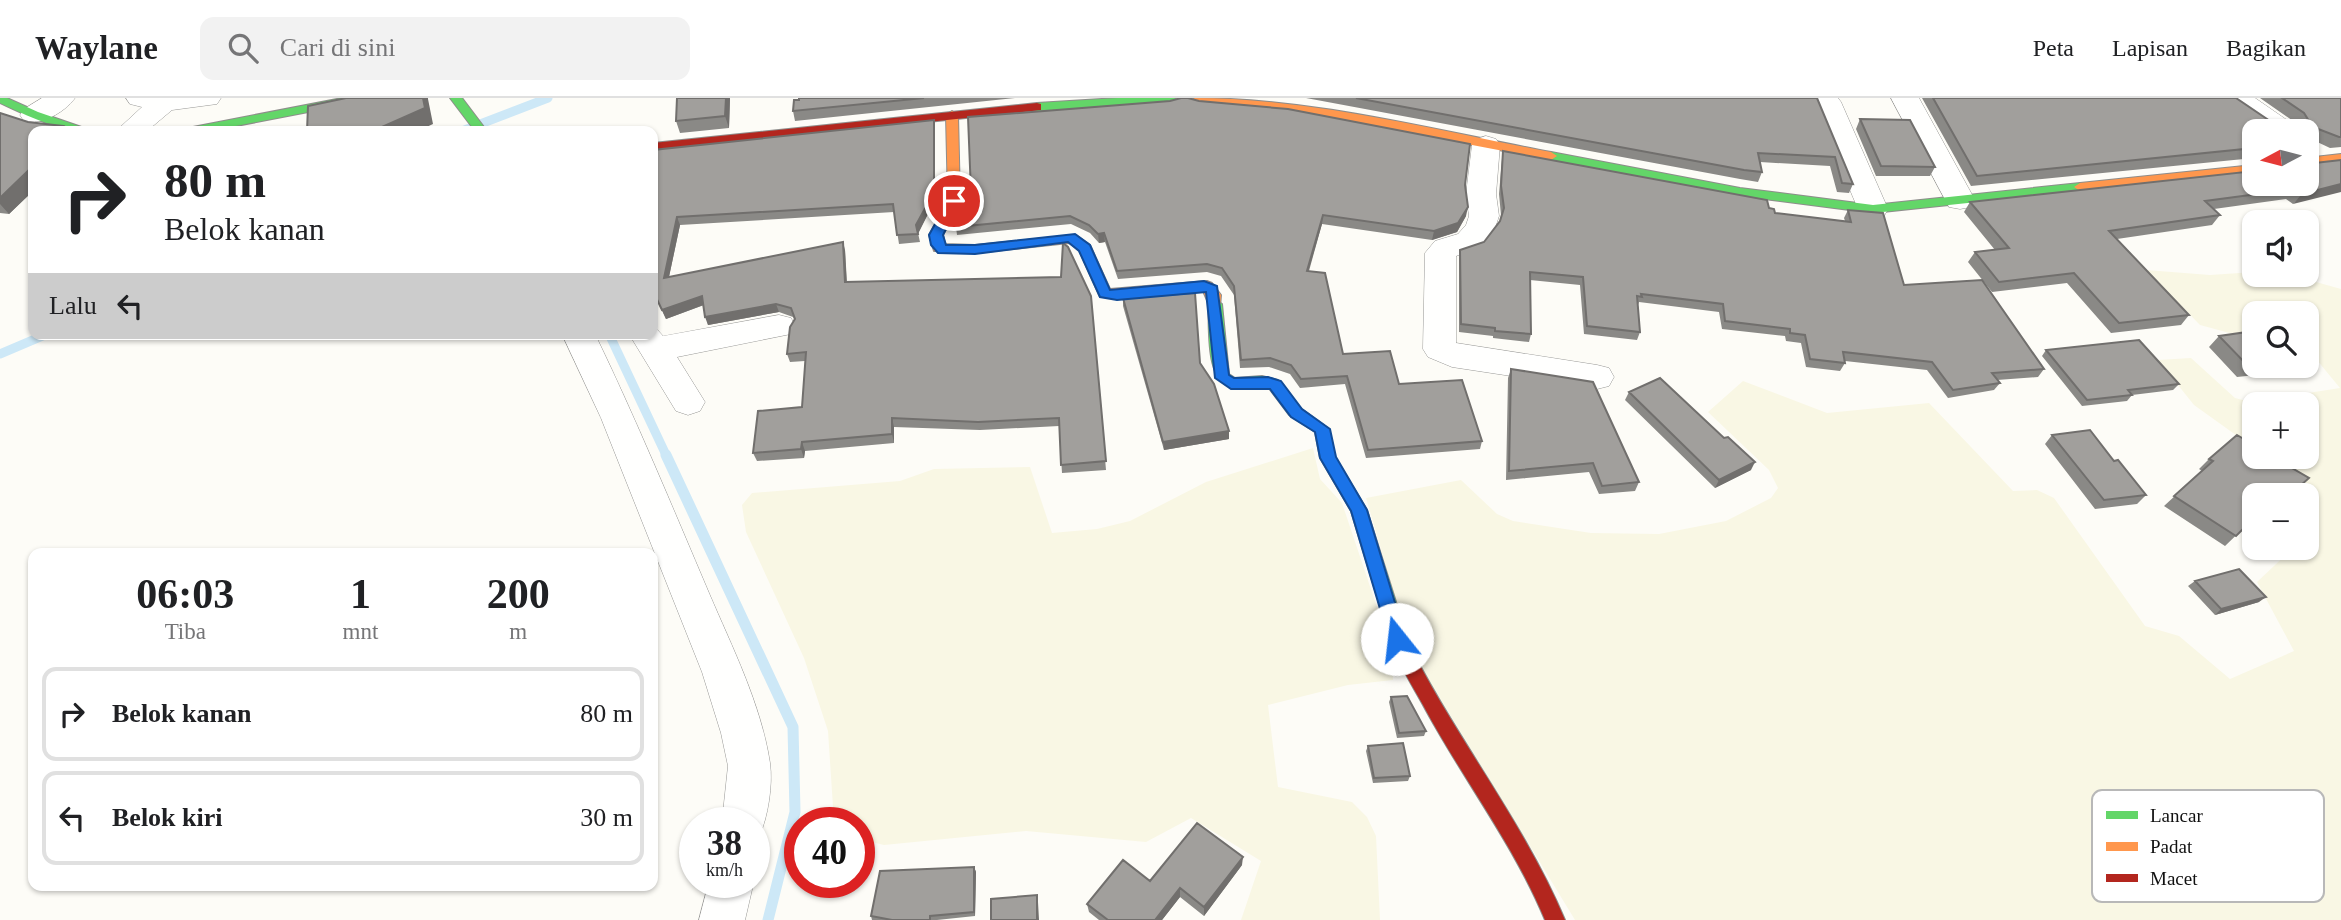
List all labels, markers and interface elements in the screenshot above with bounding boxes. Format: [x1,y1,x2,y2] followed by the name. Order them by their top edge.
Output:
[200,17,690,80] search box
[224,29,262,67] icon: search
[35,30,158,66] text: Waylane
[280,33,395,62] text: Cari di sini
[2033,35,2074,61] text: Peta
[2112,35,2188,61] text: Lapisan
[2226,35,2306,61] text: Bagikan
[2242,119,2319,196] north arrow
[2242,119,2319,560] map controls
[164,153,266,208] text: 80 m
[49,154,140,245] icon: right
[924,171,984,231] pin
[935,182,973,220] icon: arrive
[2242,210,2319,287] button: sound
[164,211,325,247] text: Belok kanan
[111,287,149,325] icon: left
[49,291,97,320] text: Lalu
[2242,301,2319,378] button: search
[2242,392,2319,469] button: +
[2242,483,2319,560] button: −
[136,571,234,617] text: 06:03
[350,571,371,617] text: 1
[487,571,550,617] text: 200
[1360,602,1434,676] position arrow
[165,619,206,644] text: Tiba
[343,619,378,644] text: mnt
[509,619,527,644] text: m
[53,695,91,733] icon: right
[112,699,251,728] text: Belok kanan
[580,699,633,728] text: 80 m
[2092,790,2324,902] legend
[53,799,91,837] icon: left
[112,803,223,832] text: Belok kiri
[580,803,633,832] text: 30 m
[2150,805,2203,826] text: Lancar
[784,807,875,898] speed limit sign: 40
[707,824,742,863] text: 38
[2150,836,2193,857] text: Padat
[706,860,743,880] text: km/h
[2150,868,2198,889] text: Macet

